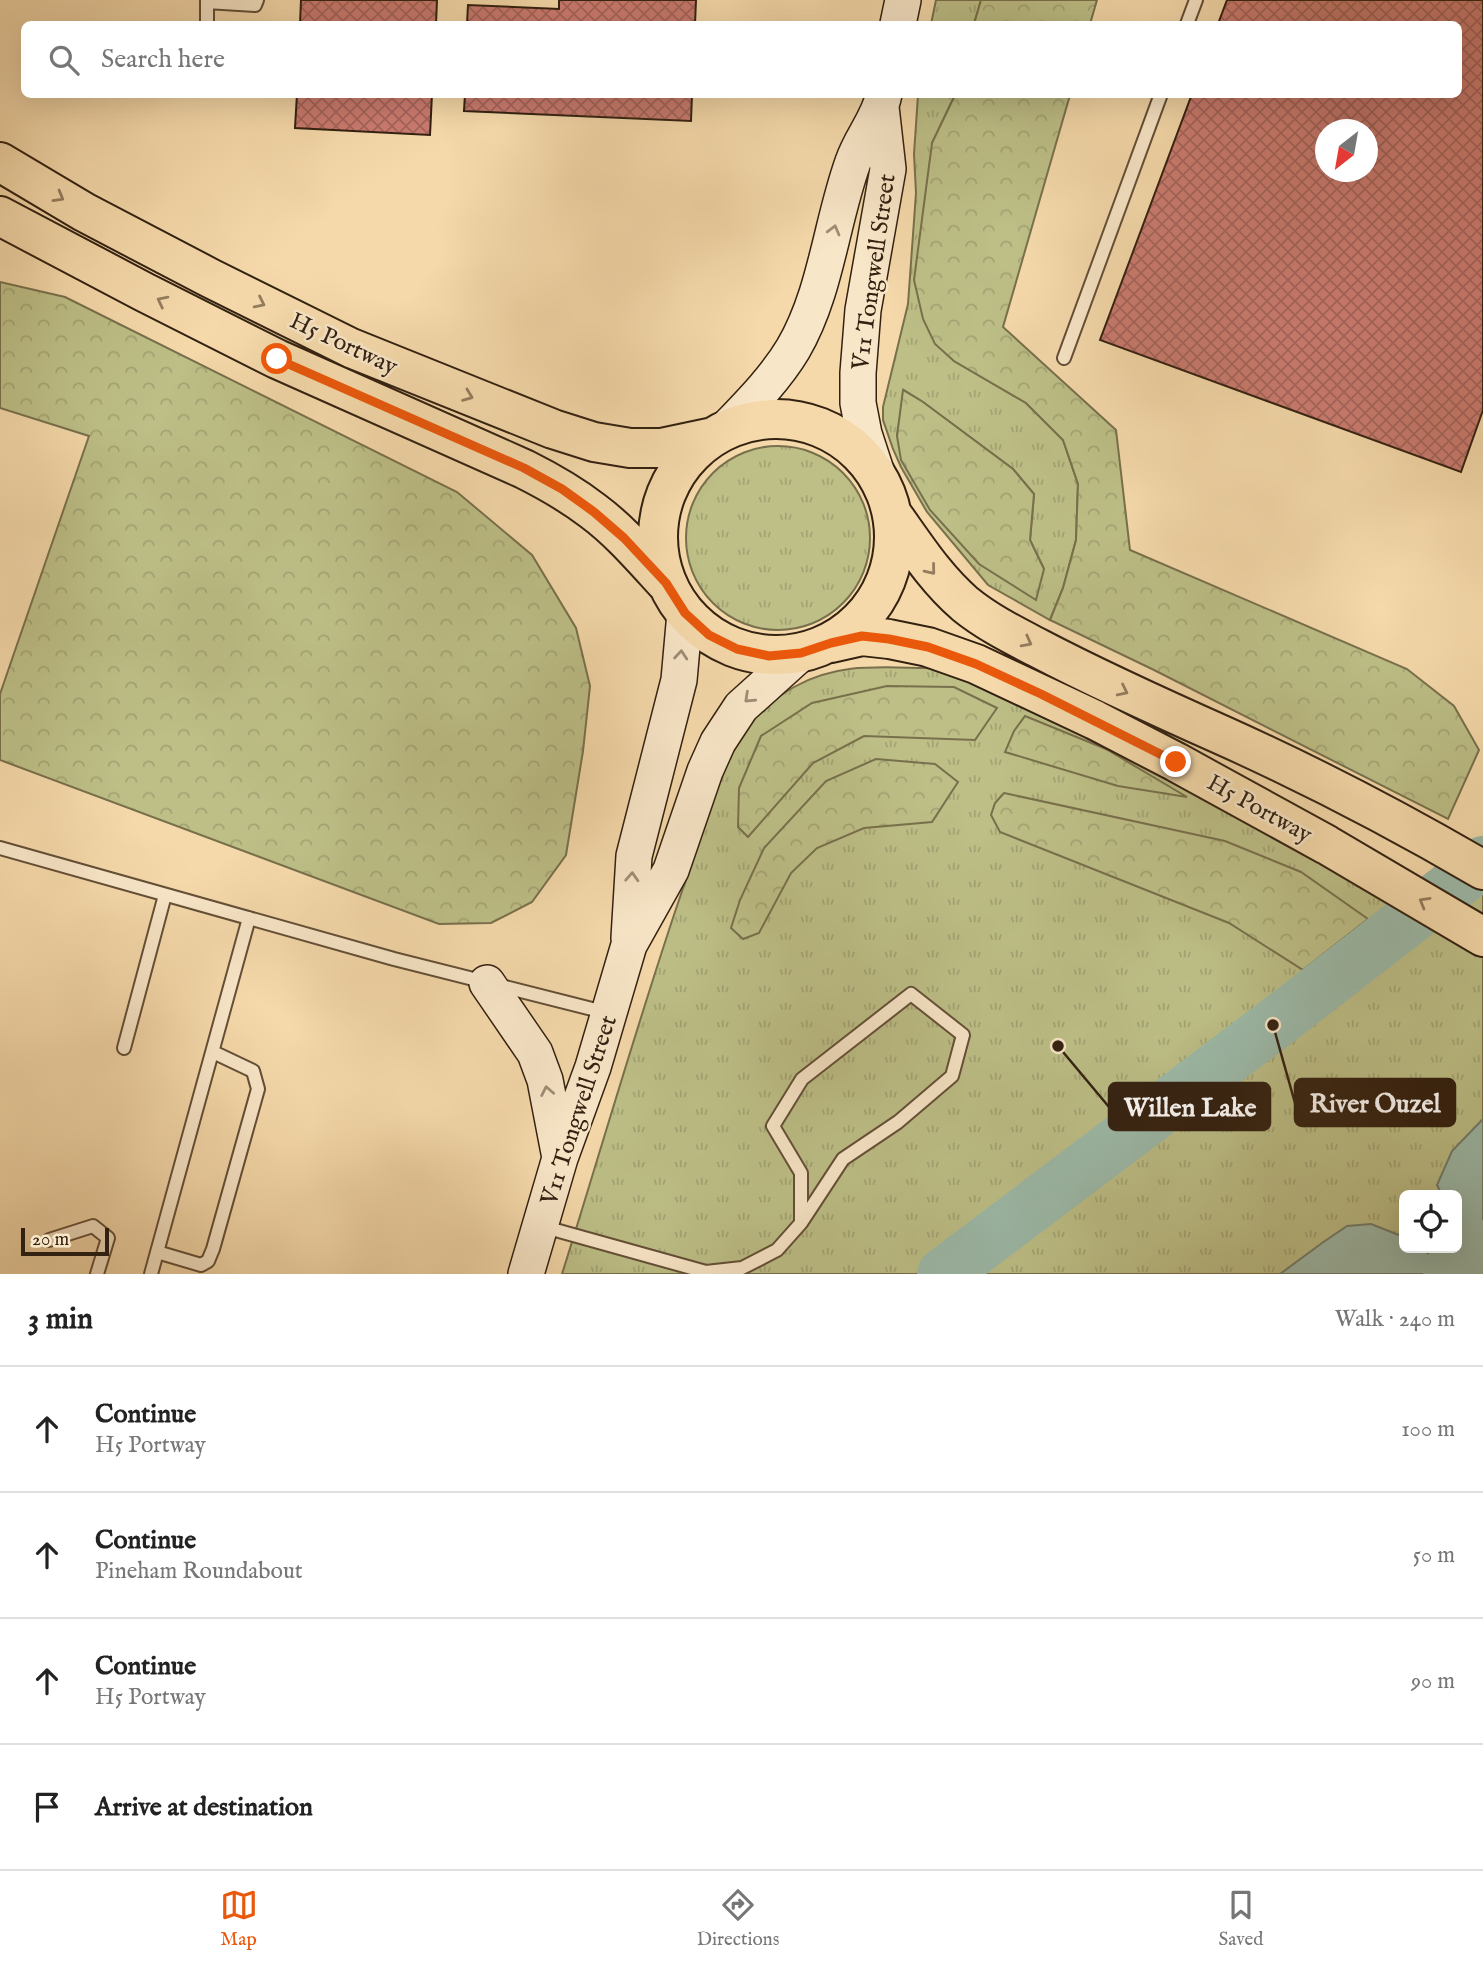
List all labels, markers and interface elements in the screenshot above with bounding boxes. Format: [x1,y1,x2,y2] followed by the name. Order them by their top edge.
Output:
[21,21,1462,98] search box
[45,41,83,79] icon: search
[101,43,225,76] text: Search here
[1315,119,1378,182] north arrow
[845,172,904,373] street label: V11 Tongwell Street
[51,189,64,202] one-way arrow
[826,224,840,236] one-way arrow
[253,295,265,309] one-way arrow
[157,296,169,310] one-way arrow
[284,306,402,383] street label: H5 Portway
[261,343,292,374] route start
[461,387,473,401] one-way arrow
[923,562,936,574] one-way arrow
[1020,634,1033,648] one-way arrow
[673,650,688,661] one-way arrow
[1116,683,1128,697] one-way arrow
[744,690,757,703] one-way arrow
[1160,746,1191,777] route end
[1201,768,1317,851] street label: H5 Portway
[625,871,640,882] one-way arrow
[1419,897,1431,910] one-way arrow
[534,1012,625,1210] street label: V11 Tongwell Street
[1295,1079,1455,1126] callout: River Ouzel
[1109,1083,1270,1130] callout: Willen Lake
[541,1085,556,1097] one-way arrow
[1309,1088,1441,1121] text: River Ouzel
[1123,1092,1256,1125] text: Willen Lake
[1399,1190,1462,1253] map controls
[1399,1190,1462,1253] button: locate
[21,1225,108,1257] scale bar
[32,1228,69,1252] text: 20 m
[28,1301,93,1339] text: 3 min
[1335,1305,1455,1334] text: Walk · 240 m
[95,1398,196,1431] text: Continue
[28,1410,66,1448] icon: ahead
[1401,1415,1455,1444] text: 100 m
[95,1431,206,1460] text: H5 Portway
[95,1524,196,1557] text: Continue
[28,1536,66,1574] icon: ahead
[1413,1541,1455,1570] text: 50 m
[95,1557,303,1586] text: Pineham Roundabout
[95,1650,196,1683] text: Continue
[28,1662,66,1700] icon: ahead
[1411,1667,1455,1696] text: 90 m
[95,1683,206,1712] text: H5 Portway
[28,1788,66,1826] icon: arrive
[95,1791,313,1824] text: Arrive at destination
[220,1886,258,1952] tab: Map
[697,1886,779,1952] tab: Directions
[1218,1886,1263,1952] tab: Saved

